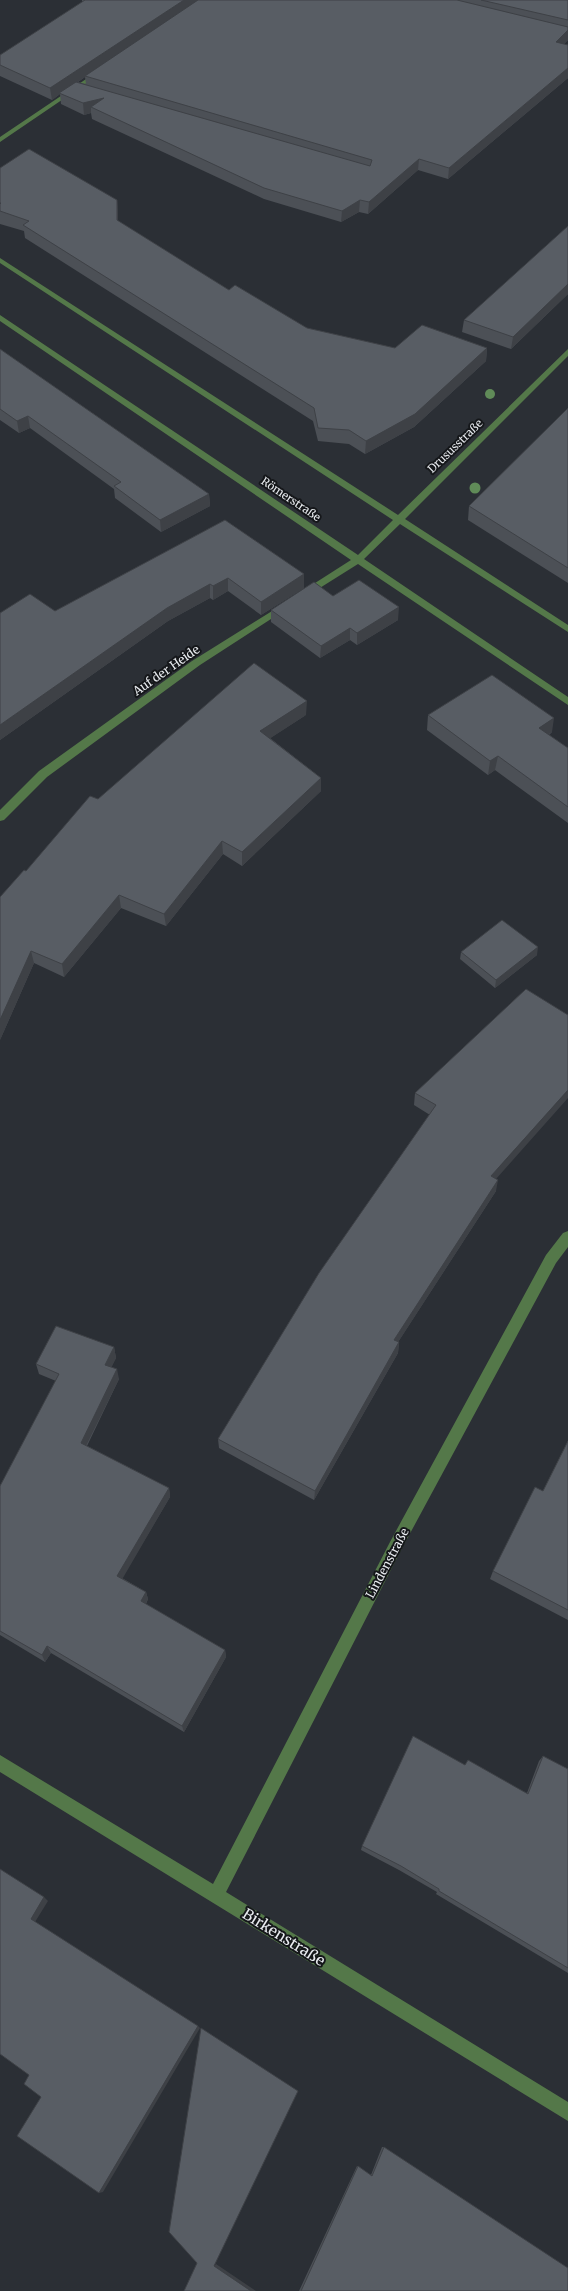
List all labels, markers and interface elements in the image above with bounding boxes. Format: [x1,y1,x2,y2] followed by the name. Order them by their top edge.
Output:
[425,416,486,476] street label: Drususstraße
[258,474,324,524] street label: Römerstraße
[129,642,202,699] street label: Auf der Heide
[362,1525,412,1601] street label: Lindenstraße
[239,1904,329,1970] street label: Birkenstraße

